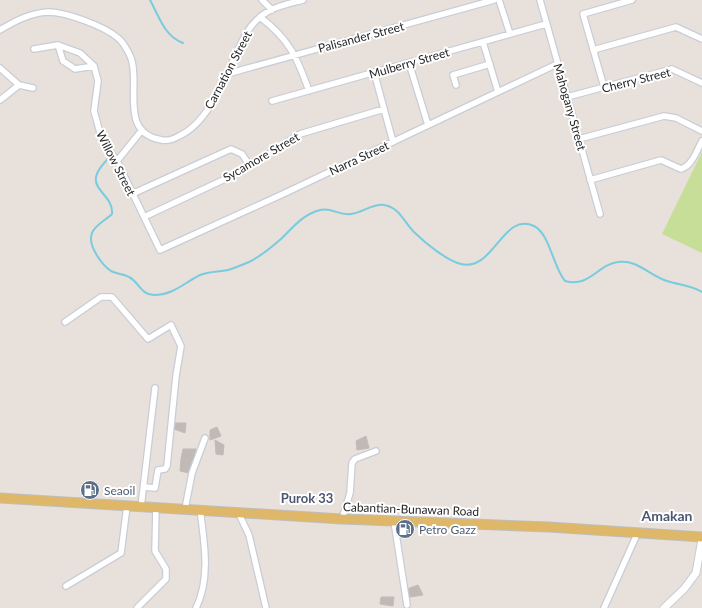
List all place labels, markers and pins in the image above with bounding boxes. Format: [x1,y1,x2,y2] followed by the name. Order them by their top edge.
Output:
[79,479,101,501] fuel station icon: Seaoil
[104,483,135,498] place label: Seaoil
[394,518,416,540] fuel station icon: Petro Gazz
[419,522,477,537] place label: Petro Gazz

